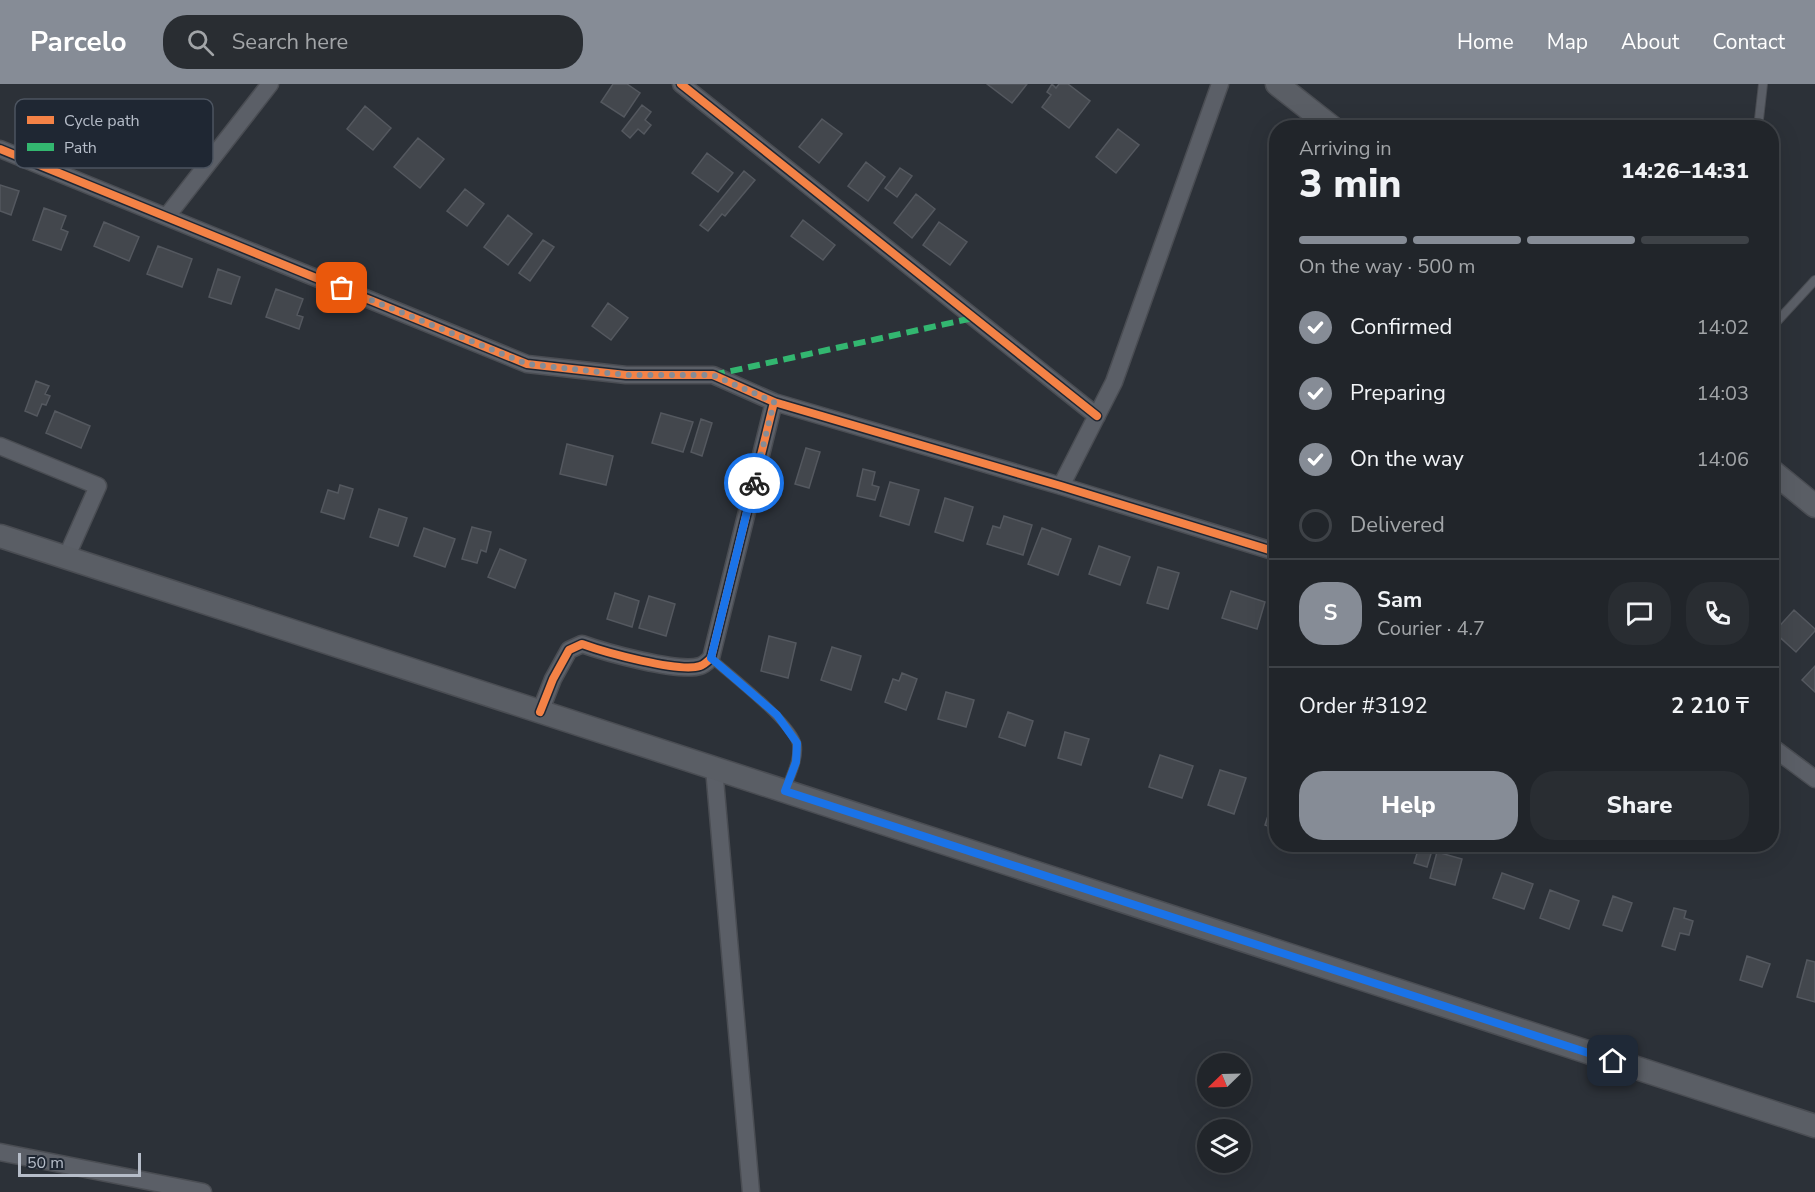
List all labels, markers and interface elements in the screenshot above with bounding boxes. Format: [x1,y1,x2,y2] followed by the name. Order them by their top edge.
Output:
[163,15,583,69] search box
[30,23,127,61] text: Parcelo
[184,26,217,59] icon: search
[232,27,348,57] text: Search here
[1457,28,1514,56] text: Home
[1547,28,1588,56] text: Map
[1621,28,1679,56] text: About
[1712,28,1785,56] text: Contact
[15,99,213,168] legend
[64,110,140,132] text: Cycle path
[1299,135,1392,162] text: Arriving in
[64,137,97,159] text: Path
[1621,156,1749,186] text: 14:26–14:31
[1299,158,1402,211] text: 3 min
[1299,253,1475,280] text: On the way · 500 m
[316,262,367,313] pin
[325,271,358,304] icon: bag
[1299,311,1332,344] icon: check
[1350,312,1452,342] text: Confirmed
[1696,314,1749,341] text: 14:02
[1299,377,1332,410] icon: check
[1350,378,1446,408] text: Preparing
[1696,380,1749,407] text: 14:03
[1299,443,1332,476] icon: check
[1350,444,1464,474] text: On the way
[1696,446,1749,473] text: 14:06
[724,453,784,513] courier
[738,467,771,500] icon: bike
[1350,510,1445,540] text: Delivered
[1608,582,1671,645] button: chat
[1686,582,1749,645] button: phone
[1377,585,1422,615] text: Sam
[1324,598,1337,628] text: S
[1377,615,1485,642] text: Courier · 4.7
[1299,691,1428,721] text: Order #3192
[1671,691,1749,721] text: 2 210 ₸
[1299,771,1518,840] button: Help
[1530,771,1749,840] button: Share
[1587,1035,1638,1086] pin
[1596,1044,1629,1077] icon: home
[1197,1053,1251,1107] north arrow
[1197,1053,1251,1173] map controls
[1197,1119,1251,1173] button: layers
[18,1150,141,1178] scale bar
[27,1152,64,1174] text: 50 m

